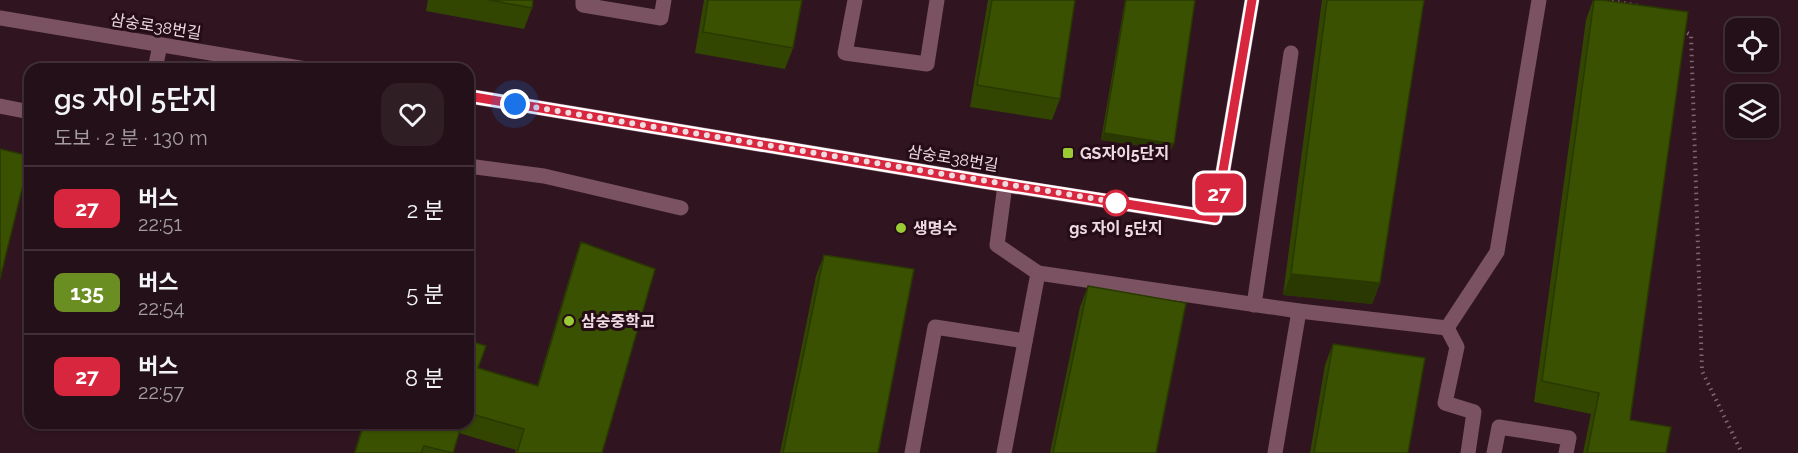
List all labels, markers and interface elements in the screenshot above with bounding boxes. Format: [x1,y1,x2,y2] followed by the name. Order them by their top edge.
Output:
[109,10,203,43] street label: 삼숭로38번길
[1725,18,1779,138] map controls
[1725,18,1779,72] button: locate
[54,83,218,116] text: gs 자이 5단지
[381,83,444,146] button: heart
[1725,84,1779,138] button: layers
[500,89,530,119] your location
[54,126,208,150] text: 도보 · 2 분 · 130 m
[906,142,1000,175] street label: 삼숭로38번길
[1080,144,1169,163] place label: GS자이5단지
[1061,146,1075,160] marker: GS자이5단지
[1192,174,1246,212] line badge: 27
[1207,181,1231,206] text: 27
[138,185,178,211] text: 버스
[1103,190,1129,216] marker: gs 자이 5단지
[75,196,99,221] text: 27
[407,197,444,223] text: 2 분
[138,212,182,236] text: 22:51
[913,219,957,238] place label: 생명수
[1069,219,1163,238] place label: gs 자이 5단지
[894,221,908,235] marker: 생명수
[138,269,178,295] text: 버스
[70,280,104,305] text: 135
[406,281,444,307] text: 5 분
[138,296,184,320] text: 22:54
[581,312,655,331] place label: 삼숭중학교
[562,314,576,328] marker: 삼숭중학교
[138,353,178,379] text: 버스
[75,364,99,389] text: 27
[405,365,444,391] text: 8 분
[138,380,184,404] text: 22:57

